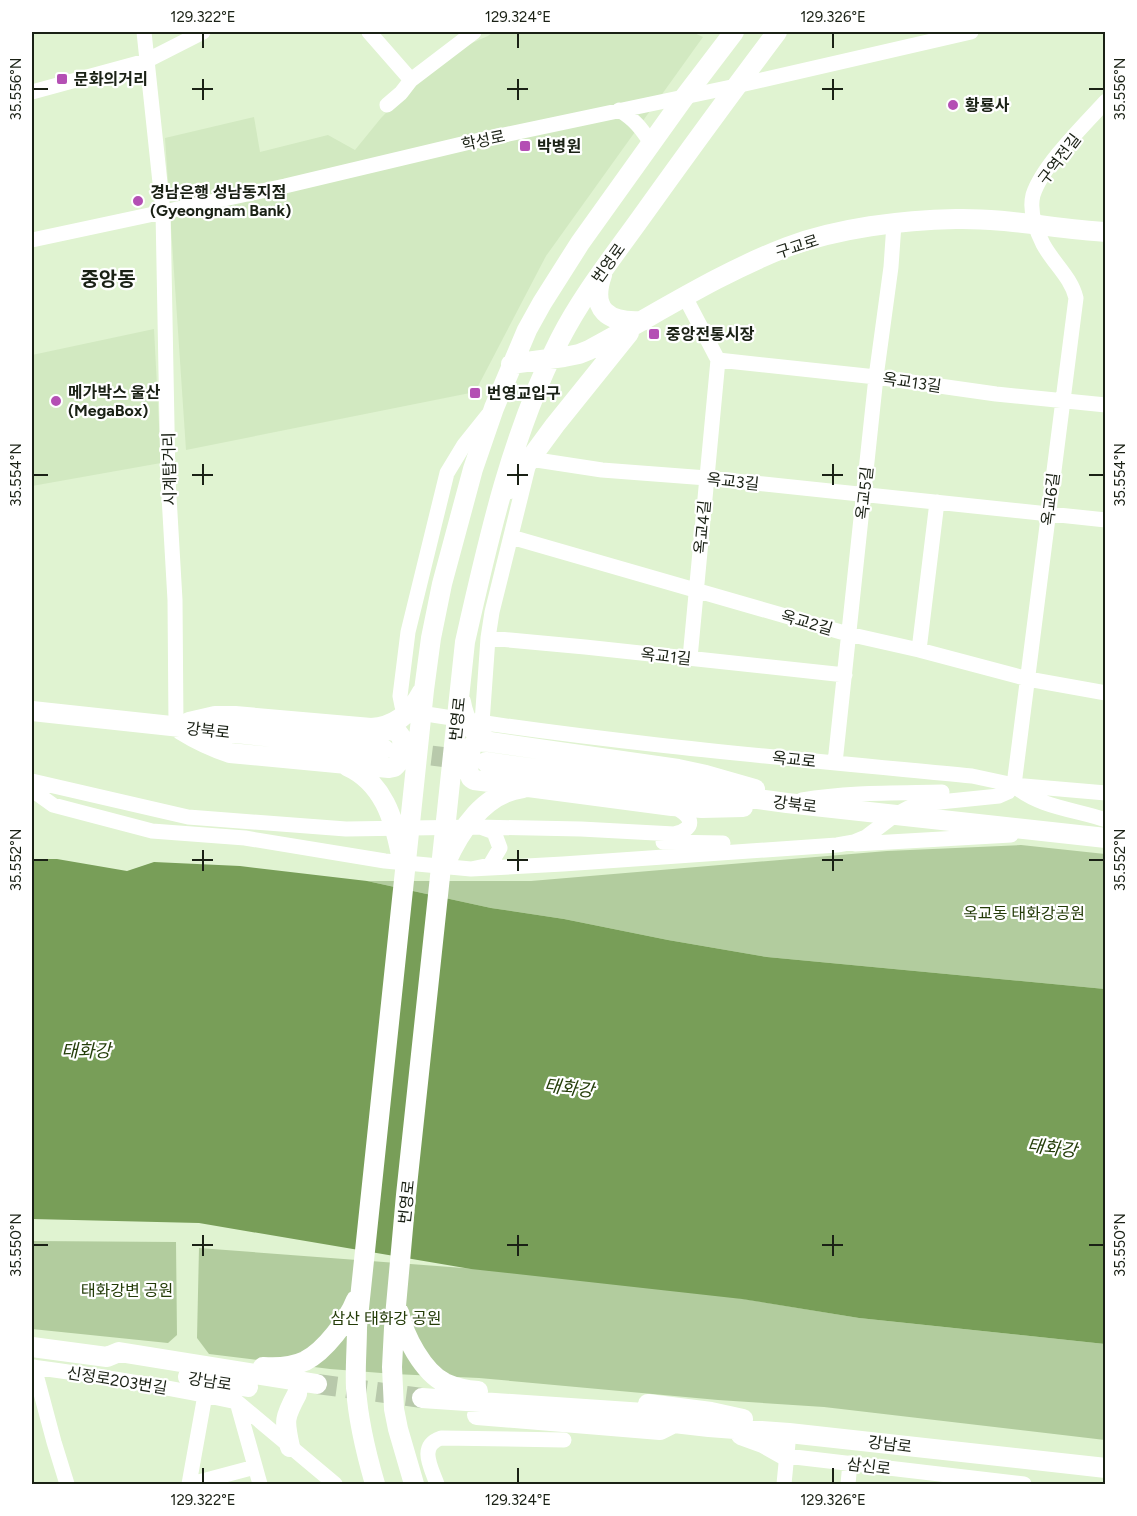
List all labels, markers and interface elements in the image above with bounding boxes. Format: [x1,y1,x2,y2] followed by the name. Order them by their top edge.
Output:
[170,8,236,26] text: 129.322°E
[485,8,551,26] text: 129.324°E
[800,8,866,26] text: 129.326°E
[7,58,25,120] text: 35.556°N
[1111,58,1129,120] text: 35.556°N
[74,70,148,89] place label: 문화의거리
[55,72,69,86] marker: 문화의거리
[965,96,1009,115] place label: 황룡사
[946,98,960,112] marker: 황룡사
[460,127,507,154] street label: 학성로
[1034,130,1085,189] street label: 구역전길
[537,137,581,156] place label: 박병원
[518,139,532,153] marker: 박병원
[150,183,291,220] place label: 경남은행 성남동지점 (Gyeongnam Bank)
[131,194,145,208] marker: 경남은행 성남동지점 (Gyeongnam Bank)
[773,231,821,262] street label: 구교로
[588,240,629,287] street label: 번영로
[80,267,136,291] district label: 중앙동
[666,325,755,344] place label: 중앙전통시장
[647,327,661,341] marker: 중앙전통시장
[881,369,943,396] street label: 옥교13길
[68,383,160,420] place label: 메가박스 울산 (MegaBox)
[487,384,561,403] place label: 번영교입구
[468,386,482,400] marker: 번영교입구
[49,394,63,408] marker: 메가박스 울산 (MegaBox)
[159,432,180,506] street label: 시계탑거리
[7,443,25,507] text: 35.554°N
[1111,443,1129,507] text: 35.554°N
[852,466,877,521] street label: 옥교5길
[706,469,760,494] street label: 옥교3길
[1038,471,1063,527] street label: 옥교6길
[691,499,714,555] street label: 옥교4길
[779,606,835,639] street label: 옥교2길
[640,644,692,669] street label: 옥교1길
[446,696,469,742] street label: 번영로
[185,719,231,742] street label: 강북로
[771,748,817,771] street label: 옥교로
[772,792,818,817] street label: 강북로
[7,829,25,891] text: 35.552°N
[1111,829,1129,891] text: 35.552°N
[963,904,1085,923] park label: 옥교동 태화강공원
[61,1040,113,1062] water label: 태화강
[543,1074,597,1102] water label: 태화강
[1026,1134,1080,1162] water label: 태화강
[395,1179,418,1225] street label: 번영로
[7,1213,25,1277] text: 35.550°N
[1111,1213,1129,1277] text: 35.550°N
[81,1281,173,1300] park label: 태화강변 공원
[331,1309,441,1328] park label: 삼산 태화강 공원
[65,1363,169,1398] street label: 신정로203번길
[187,1369,233,1394] street label: 강남로
[867,1432,913,1457] street label: 강남로
[846,1454,892,1479] street label: 삼신로
[170,1491,236,1509] text: 129.322°E
[485,1491,551,1509] text: 129.324°E
[800,1491,866,1509] text: 129.326°E

